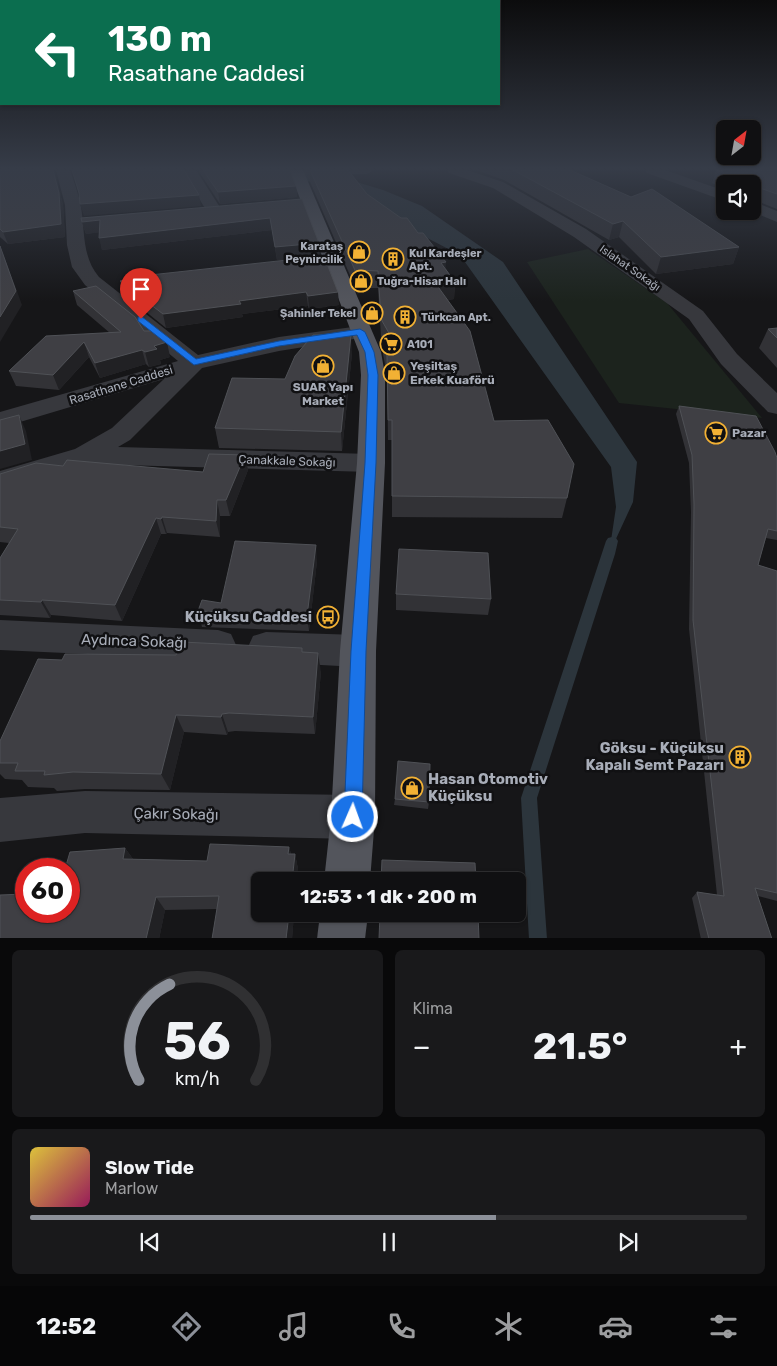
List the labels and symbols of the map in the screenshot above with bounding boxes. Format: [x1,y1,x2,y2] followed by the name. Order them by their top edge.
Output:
[716,120,761,165] north arrow
[285,240,344,266] place label: Karataş Peynircilik
[347,240,371,264] shop icon: Karataş Peynircilik
[597,242,663,294] street label: Islahat Sokağı
[381,247,405,271] building icon: Kul Kardeşler Apt.
[409,247,482,273] place label: Kul Kardeşler Apt.
[120,268,162,319] pin
[349,269,373,293] shop icon: Tuğra-Hisar Halı
[377,275,466,288] place label: Tuğra-Hisar Halı
[360,301,384,325] shop icon: Şahinler Tekel
[393,305,417,329] building icon: Türkcan Apt.
[280,307,356,320] place label: Şahinler Tekel
[421,311,491,324] place label: Türkcan Apt.
[379,332,403,356] supermarket icon: A101
[407,338,433,351] place label: A101
[311,354,335,378] shop icon: SUAR Yapı Market
[410,359,495,387] place label: Yeşiltaş Erkek Kuaförü
[382,361,406,385] shop icon: Yeşiltaş Erkek Kuaförü
[68,363,174,407] street label: Rasathane Caddesi
[293,380,353,408] place label: SUAR Yapı Market
[704,421,728,445] supermarket icon: Pazar
[732,426,767,440] place label: Pazar
[238,452,336,470] street label: Çanakkale Sokağı
[316,605,340,629] bus stop icon: Küçüksu Caddesi
[185,608,312,626] place label: Küçüksu Caddesi
[81,630,187,652] street label: Aydınca Sokağı
[585,739,724,774] place label: Göksu - Küçüksu Kapalı Semt Pazarı
[728,745,752,769] building icon: Göksu - Küçüksu Kapalı Semt Pazarı
[428,770,548,805] place label: Hasan Otomotiv Küçüksu
[400,776,424,800] shop icon: Hasan Otomotiv Küçüksu
[326,790,378,842] position arrow
[133,804,219,824] street label: Çakır Sokağı
[15,858,80,923] speed limit sign: 60

